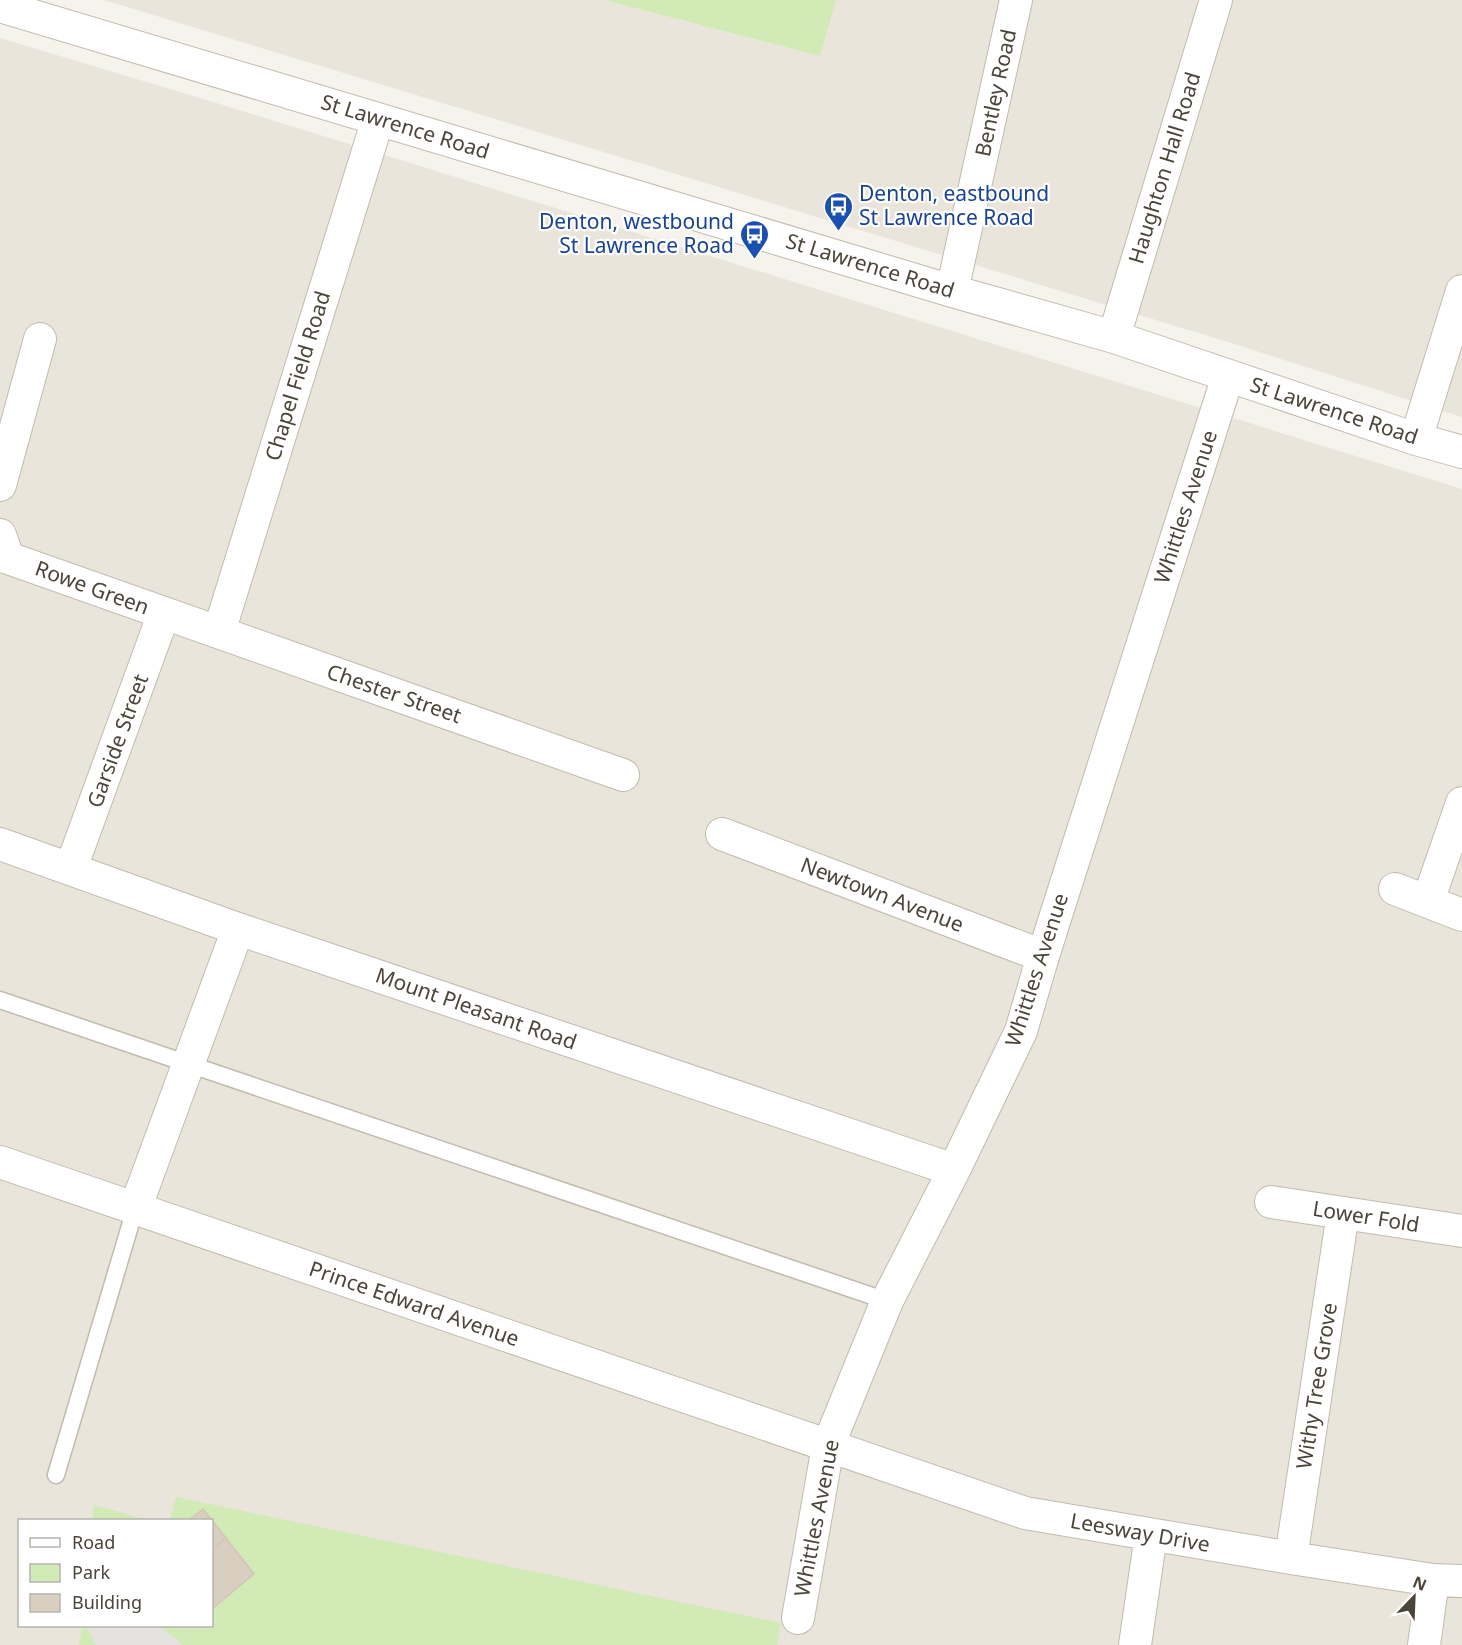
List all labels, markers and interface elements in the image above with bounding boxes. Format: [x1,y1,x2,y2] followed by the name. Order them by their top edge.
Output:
[968,27,1022,159] street label: Bentley Road
[1122,68,1207,267] street label: Haughton Hall Road
[318,87,493,165] street label: St Lawrence Road
[859,179,1049,231] place label: Denton, eastbound St Lawrence Road
[822,190,854,232] bus stop icon: Denton, eastbound St Lawrence Road
[539,207,734,259] place label: Denton, westbound St Lawrence Road
[739,218,771,260] bus stop icon: Denton, westbound St Lawrence Road
[783,226,958,304] street label: St Lawrence Road
[258,287,336,464] street label: Chapel Field Road
[1247,370,1422,450] street label: St Lawrence Road
[1147,426,1223,587] street label: Whittles Avenue
[31,553,153,621] street label: Rowe Green
[323,657,466,729] street label: Chester Street
[80,670,154,811] street label: Garside Street
[797,850,968,938] street label: Newtown Avenue
[998,889,1074,1050] street label: Whittles Avenue
[372,960,581,1056] street label: Mount Pleasant Road
[1311,1194,1422,1238] street label: Lower Fold
[306,1254,523,1352] street label: Prince Edward Avenue
[1289,1301,1343,1471] street label: Withy Tree Grove
[787,1437,845,1599] street label: Whittles Avenue
[1068,1506,1212,1558] street label: Leesway Drive
[18,1519,213,1627] legend
[72,1530,115,1554] text: Road
[72,1560,110,1584] text: Park
[1384,1567,1444,1627] north arrow
[1410,1571,1430,1596] text: N
[72,1590,142,1614] text: Building

